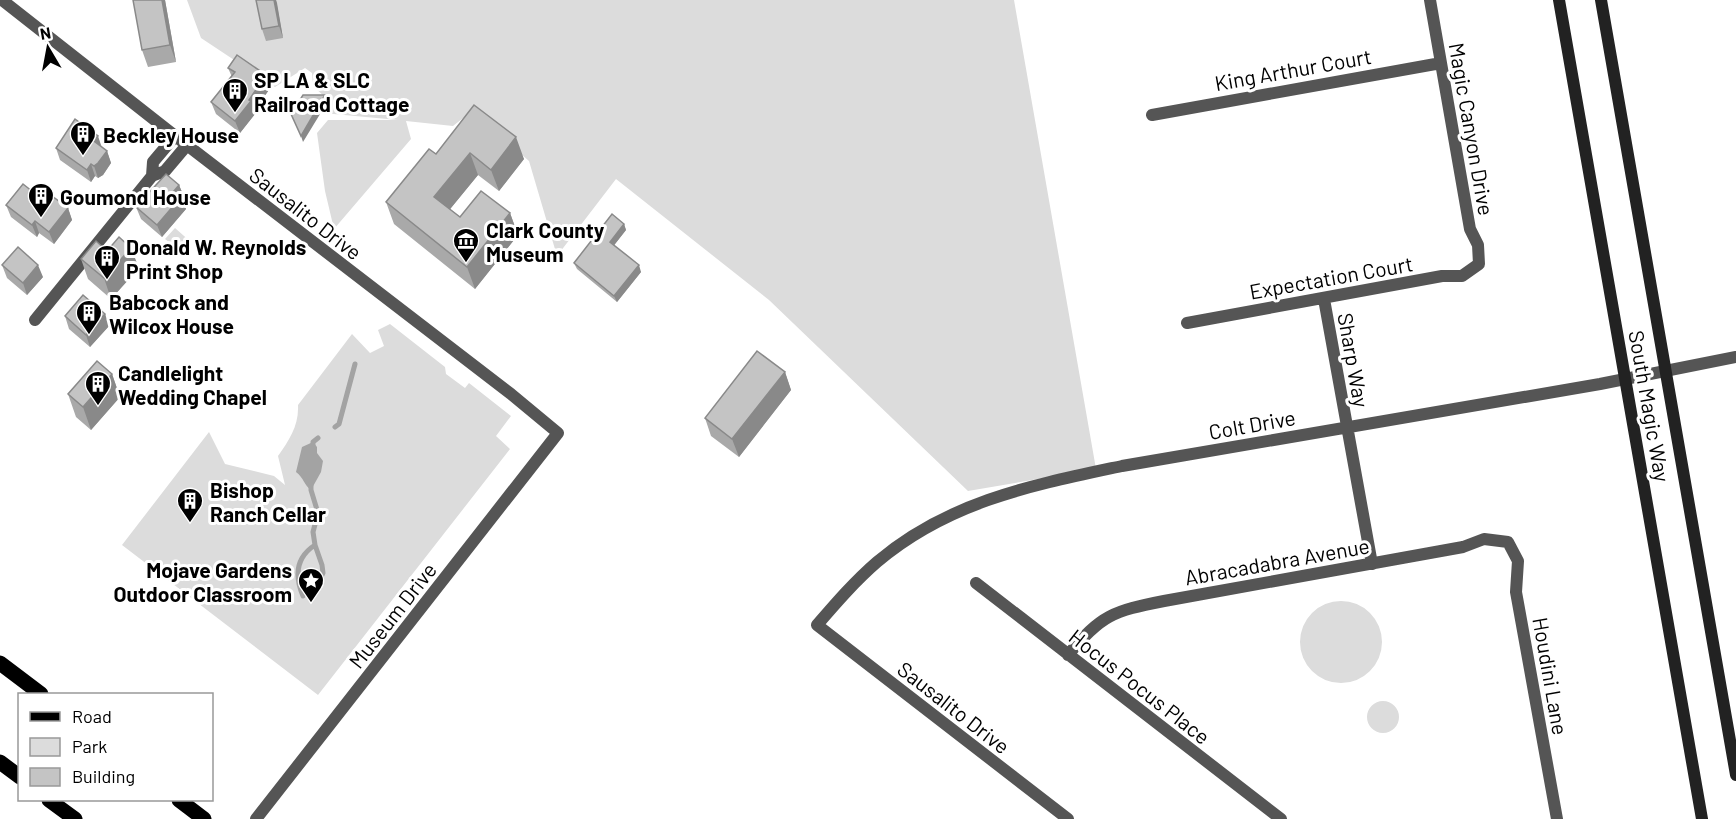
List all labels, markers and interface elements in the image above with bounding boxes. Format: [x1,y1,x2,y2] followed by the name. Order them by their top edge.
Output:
[18,18,78,78] north arrow
[38,22,52,43] text: N
[1444,41,1500,217] street label: Magic Canyon Drive
[1213,43,1373,95] street label: King Arthur Court
[254,67,409,116] place label: SP LA & SLC Railroad Cottage
[220,76,250,114] building icon: SP LA & SLC Railroad Cottage
[68,119,98,157] building icon: Beckley House
[103,122,239,147] place label: Beckley House
[245,162,367,264] street label: Sausalito Drive
[26,181,56,219] building icon: Goumond House
[60,184,211,209] place label: Goumond House
[486,217,605,266] place label: Clark County Museum
[451,226,481,264] museum icon: Clark County Museum
[126,234,306,283] place label: Donald W. Reynolds Print Shop
[92,243,122,281] building icon: Donald W. Reynolds Print Shop
[1247,250,1415,304] street label: Expectation Court
[109,289,234,338] place label: Babcock and Wilcox House
[74,298,104,336] building icon: Babcock and Wilcox House
[1333,311,1375,409] street label: Sharp Way
[1624,328,1676,484] street label: South Magic Way
[118,360,267,409] place label: Candlelight Wedding Chapel
[83,369,113,407] building icon: Candlelight Wedding Chapel
[1207,404,1297,444] street label: Colt Drive
[210,477,326,526] place label: Bishop Ranch Cellar
[175,486,205,524] building icon: Bishop Ranch Cellar
[1183,532,1371,590] street label: Abracadabra Avenue
[114,557,292,606] place label: Mojave Gardens Outdoor Classroom
[343,557,441,673] street label: Museum Drive
[296,566,326,604] place icon: Mojave Gardens Outdoor Classroom
[1528,615,1574,737] street label: Houdini Lane
[1065,623,1215,749] street label: Hocus Pocus Place
[893,656,1015,758] street label: Sausalito Drive
[18,693,213,801] legend
[72,705,112,727] text: Road
[72,735,107,757] text: Park
[72,765,135,787] text: Building

